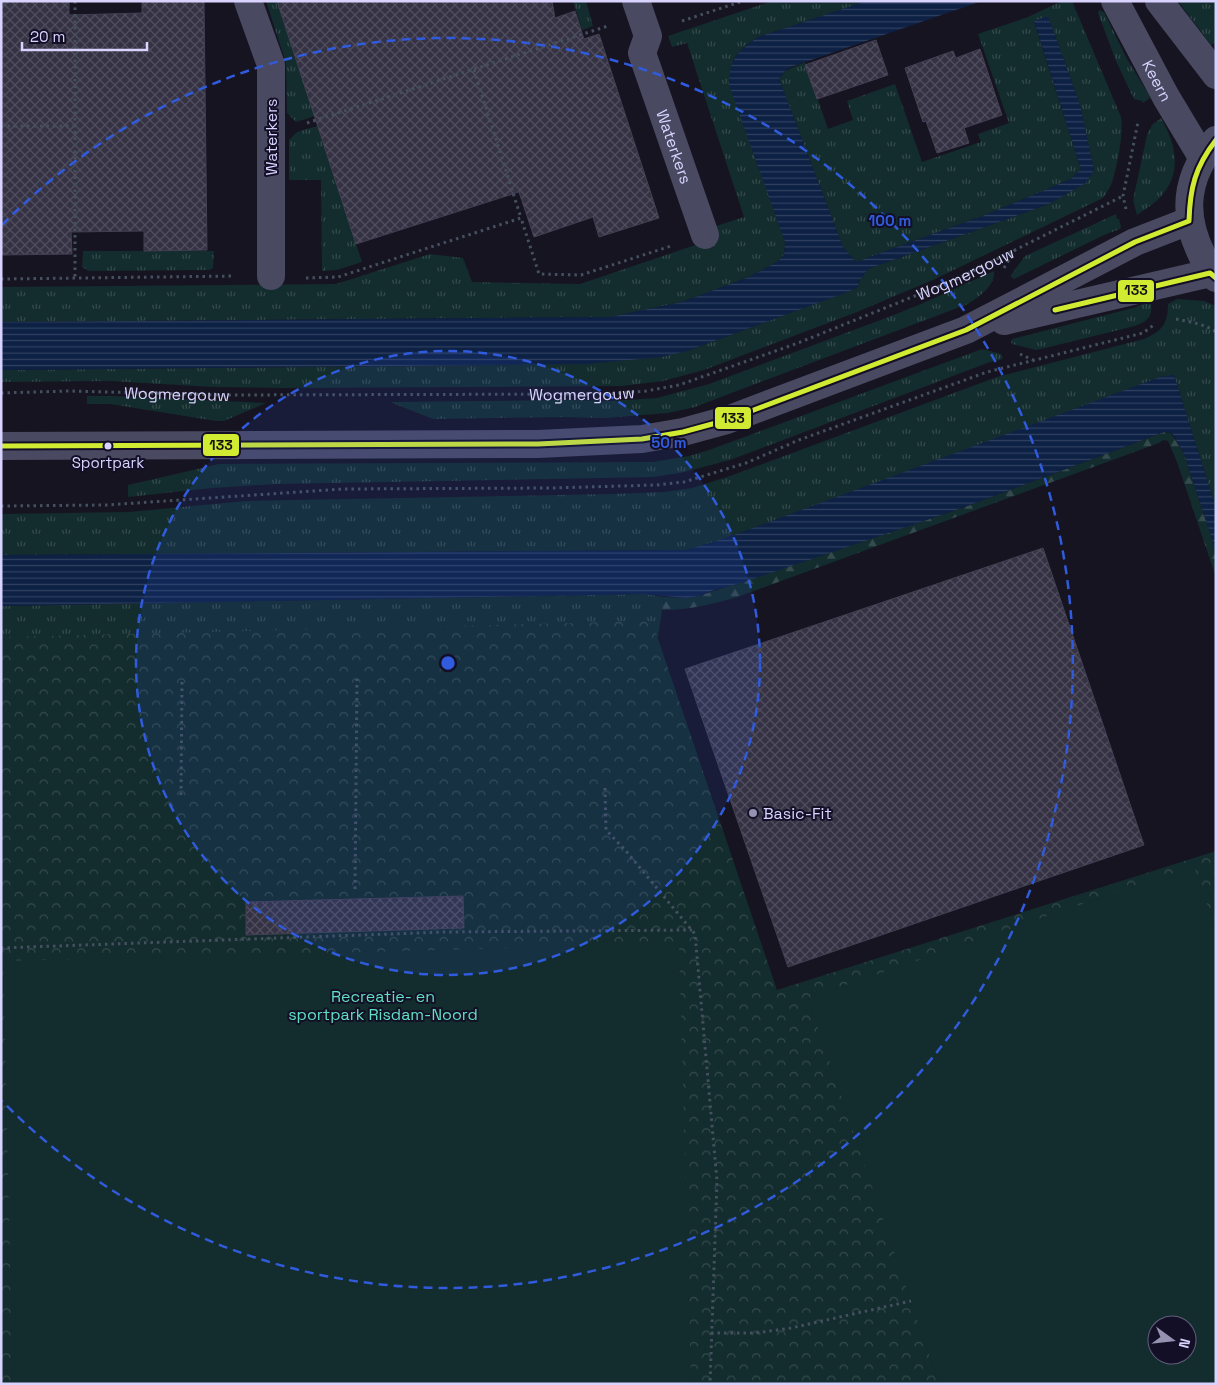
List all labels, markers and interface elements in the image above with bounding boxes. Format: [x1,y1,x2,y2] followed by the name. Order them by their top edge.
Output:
[22,20,148,52] scale bar
[30,27,65,46] text: 20 m
[1138,56,1177,105] street label: Keern
[261,98,282,176] street label: Waterkers
[652,107,697,186] street label: Waterkers
[869,211,911,230] text: 100 m
[913,242,1018,305] street label: Wogmergouw
[1117,279,1155,303] line badge: 133
[1124,281,1148,299] text: 133
[529,381,636,405] street label: Wogmergouw
[124,382,230,406] street label: Wogmergouw
[714,406,752,430] line badge: 133
[721,409,745,427] text: 133
[202,433,240,457] line badge: 133
[651,433,687,452] text: 50 m
[209,436,233,454] text: 133
[103,441,113,451] marker: Sportpark
[72,453,144,472] place label: Sportpark
[439,654,457,672] centre of rings
[763,803,832,824] place label: Basic-Fit
[747,807,759,819] marker: Basic-Fit
[288,986,478,1025] park label: Recreatie- en sportpark Risdam-Noord
[1147,1315,1197,1365] north arrow
[1175,1336,1194,1350] text: N

